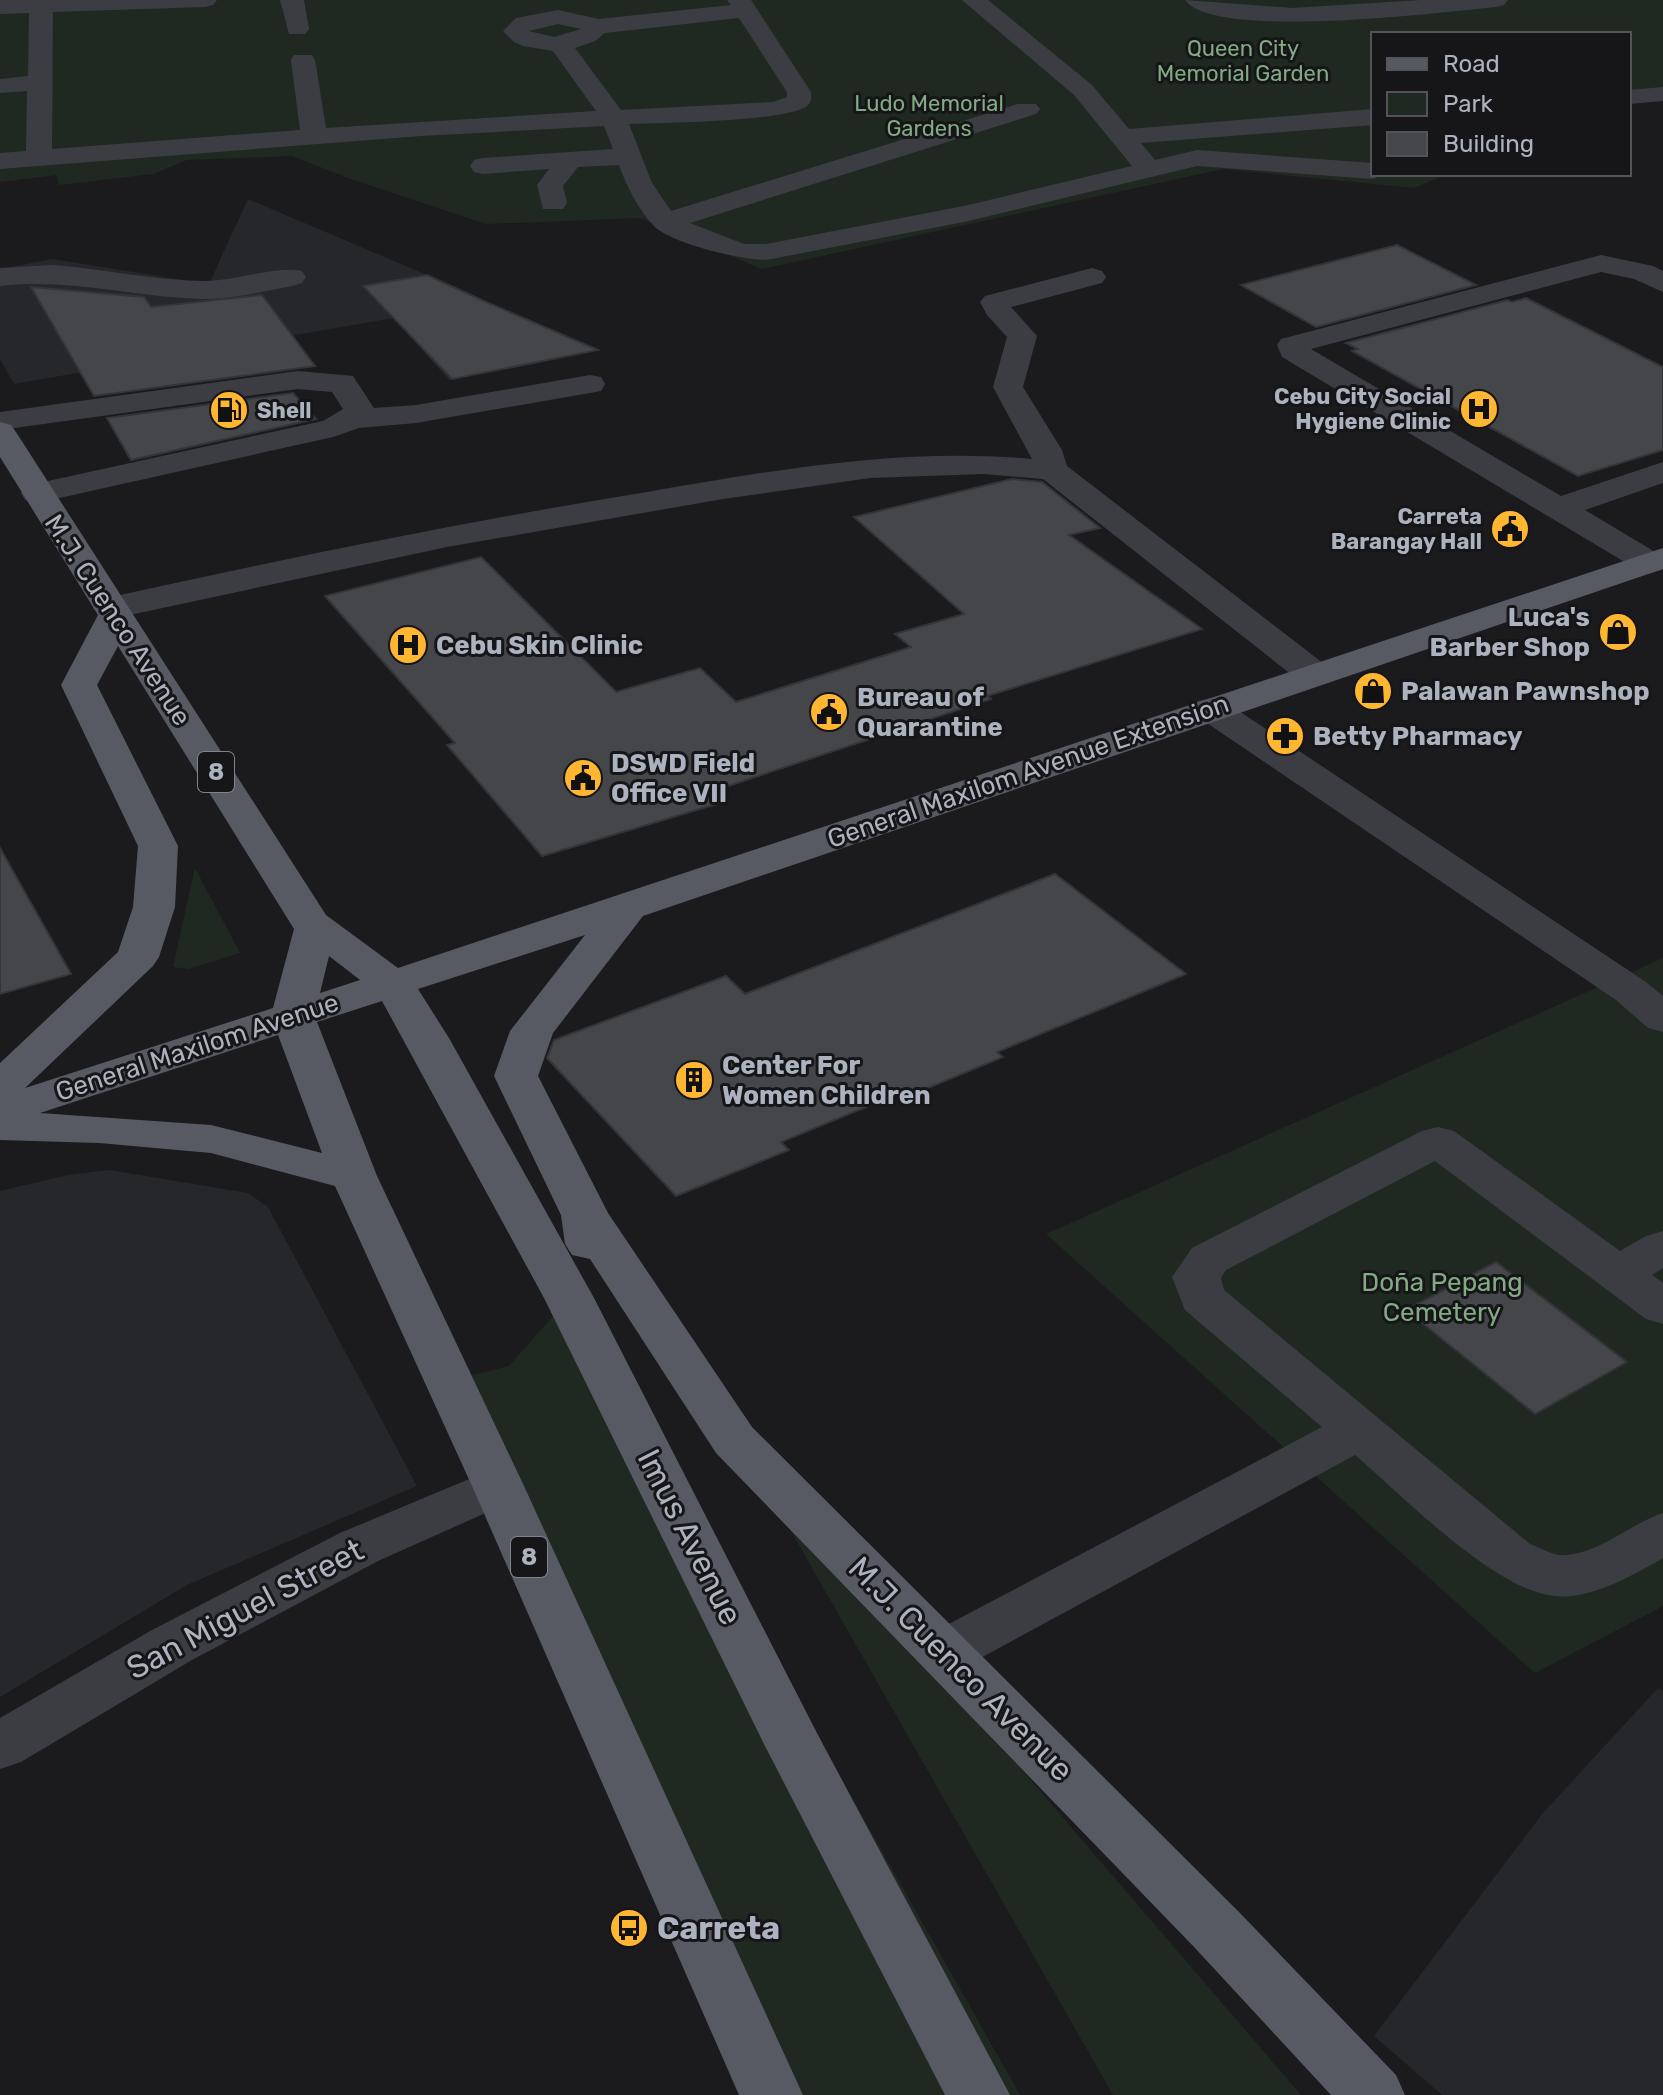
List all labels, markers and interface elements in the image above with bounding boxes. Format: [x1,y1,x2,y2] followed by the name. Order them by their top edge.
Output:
[1371,32,1631,176] legend
[1157,35,1329,87] park label: Queen City Memorial Garden
[1443,50,1500,78] text: Road
[854,90,1004,142] park label: Ludo Memorial Gardens
[1443,90,1494,118] text: Park
[1443,130,1534,158] text: Building
[1274,383,1451,435] place label: Cebu City Social Hygiene Clinic
[1458,388,1500,430] hospital icon: Cebu City Social Hygiene Clinic
[208,389,250,431] fuel station icon: Shell
[257,397,312,424] place label: Shell
[1331,503,1482,555] place label: Carreta Barangay Hall
[1489,508,1531,550] public building icon: Carreta Barangay Hall
[38,509,197,732] street label: M.J. Cuenco Avenue
[1429,602,1590,663] place label: Luca's Barber Shop
[1597,611,1639,653] shop icon: Luca's Barber Shop
[387,624,429,666] hospital icon: Cebu Skin Clinic
[436,630,643,661] place label: Cebu Skin Clinic
[1352,670,1394,712] shop icon: Palawan Pawnshop
[1401,676,1650,707] place label: Palawan Pawnshop
[857,682,1003,743] place label: Bureau of Quarantine
[823,688,1233,855] street label: General Maxilom Avenue Extension
[808,691,850,733] public building icon: Bureau of Quarantine
[1264,715,1306,757] pharmacy icon: Betty Pharmacy
[1313,721,1523,752] place label: Betty Pharmacy
[611,748,755,809] place label: DSWD Field Office VII
[198,752,234,792] road number: 8
[562,757,604,799] public building icon: DSWD Field Office VII
[52,987,343,1108] street label: General Maxilom Avenue
[722,1050,931,1111] place label: Center For Women Children
[673,1059,715,1101] building icon: Center For Women Children
[1361,1267,1523,1328] park label: Doña Pepang Cemetery
[630,1443,750,1631] street label: Imus Avenue
[120,1531,370,1687] street label: San Miguel Street
[511,1537,547,1577] road number: 8
[841,1549,1081,1789] street label: M.J. Cuenco Avenue
[608,1907,650,1949] bus stop icon: Carreta
[657,1909,780,1947] place label: Carreta

